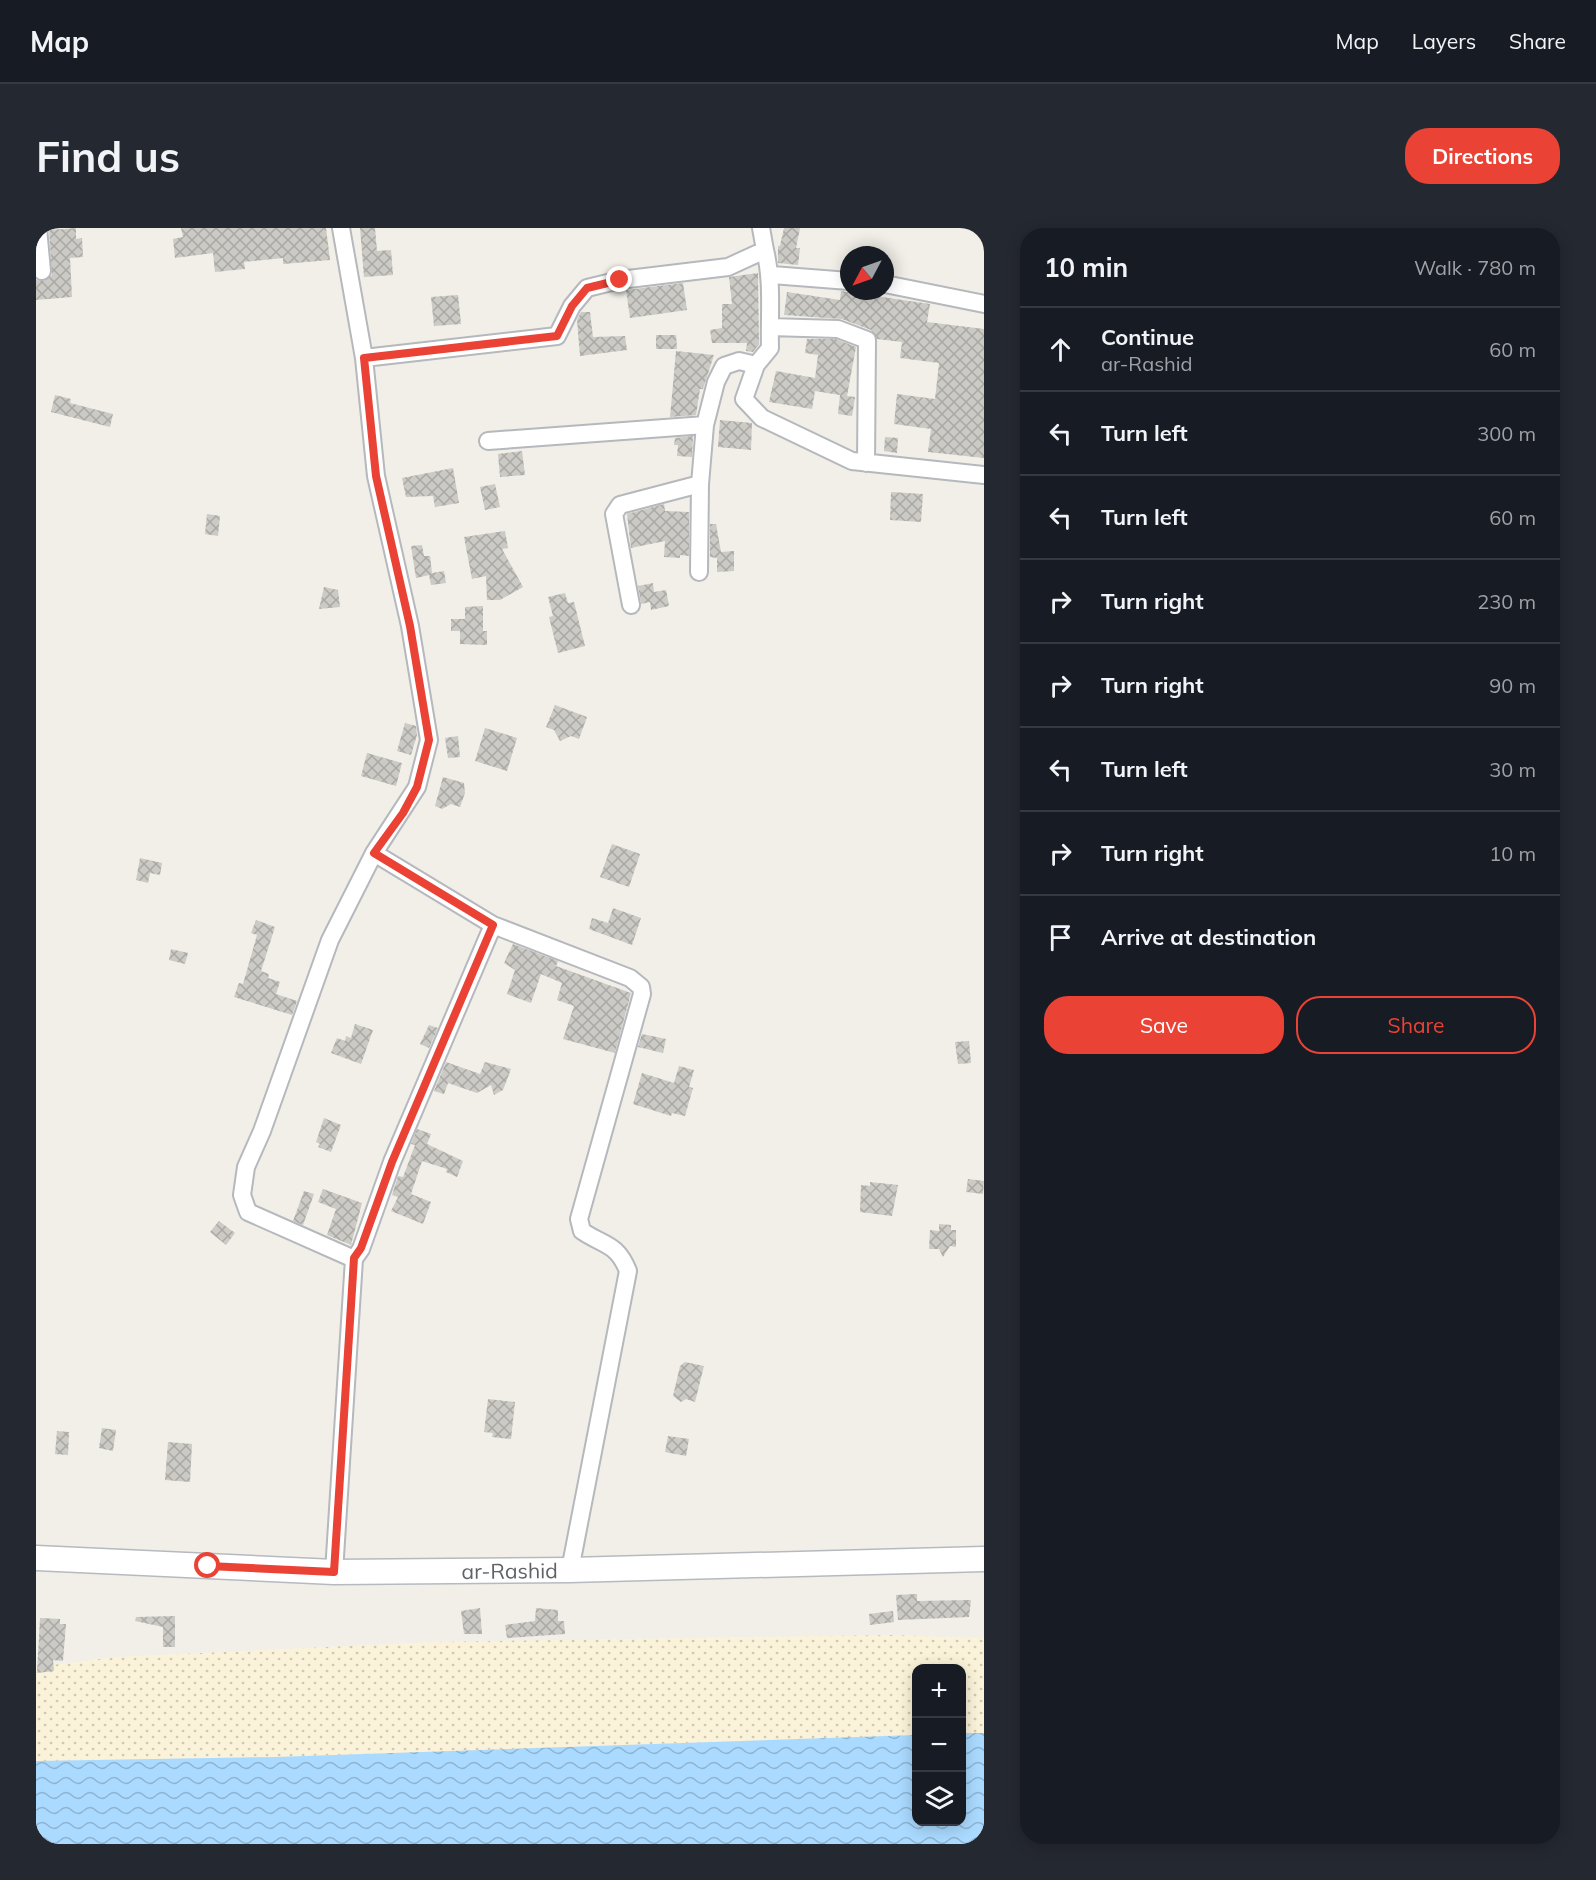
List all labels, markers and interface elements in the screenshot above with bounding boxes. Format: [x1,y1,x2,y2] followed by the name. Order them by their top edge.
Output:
[30,24,89,59] text: Map
[1336,28,1379,54] text: Map
[1412,28,1476,54] text: Layers
[1509,28,1566,54] text: Share
[1405,128,1560,184] button: Directions
[36,130,180,183] text: Find us
[840,246,894,300] north arrow
[1044,251,1128,284] text: 10 min
[1414,255,1536,280] text: Walk · 780 m
[606,266,632,292] route end
[1101,323,1194,351] text: Continue
[1044,333,1077,366] icon: ahead
[1489,337,1536,362] text: 60 m
[1101,351,1193,376] text: ar-Rashid
[1044,417,1077,450] icon: left
[1101,419,1188,447] text: Turn left
[1477,421,1536,446] text: 300 m
[1044,501,1077,534] icon: left
[1101,503,1188,531] text: Turn left
[1489,505,1536,530] text: 60 m
[1044,585,1077,618] icon: right
[1101,587,1204,615] text: Turn right
[1477,589,1536,614] text: 230 m
[1044,669,1077,702] icon: right
[1101,671,1204,699] text: Turn right
[1489,673,1536,698] text: 90 m
[1044,753,1077,786] icon: left
[1101,755,1188,783] text: Turn left
[1489,757,1536,782] text: 30 m
[1044,837,1077,870] icon: right
[1101,839,1204,867] text: Turn right
[1489,841,1536,866] text: 10 m
[1044,921,1077,954] icon: arrive
[1101,923,1316,951] text: Arrive at destination
[1044,996,1284,1054] button: Save
[1296,996,1536,1054] button: Share
[194,1552,220,1578] route start
[461,1557,558,1584] street label: ar-Rashid
[912,1664,966,1826] map controls
[912,1664,966,1718] button: +
[912,1718,966,1772] button: −
[912,1772,966,1826] button: layers

